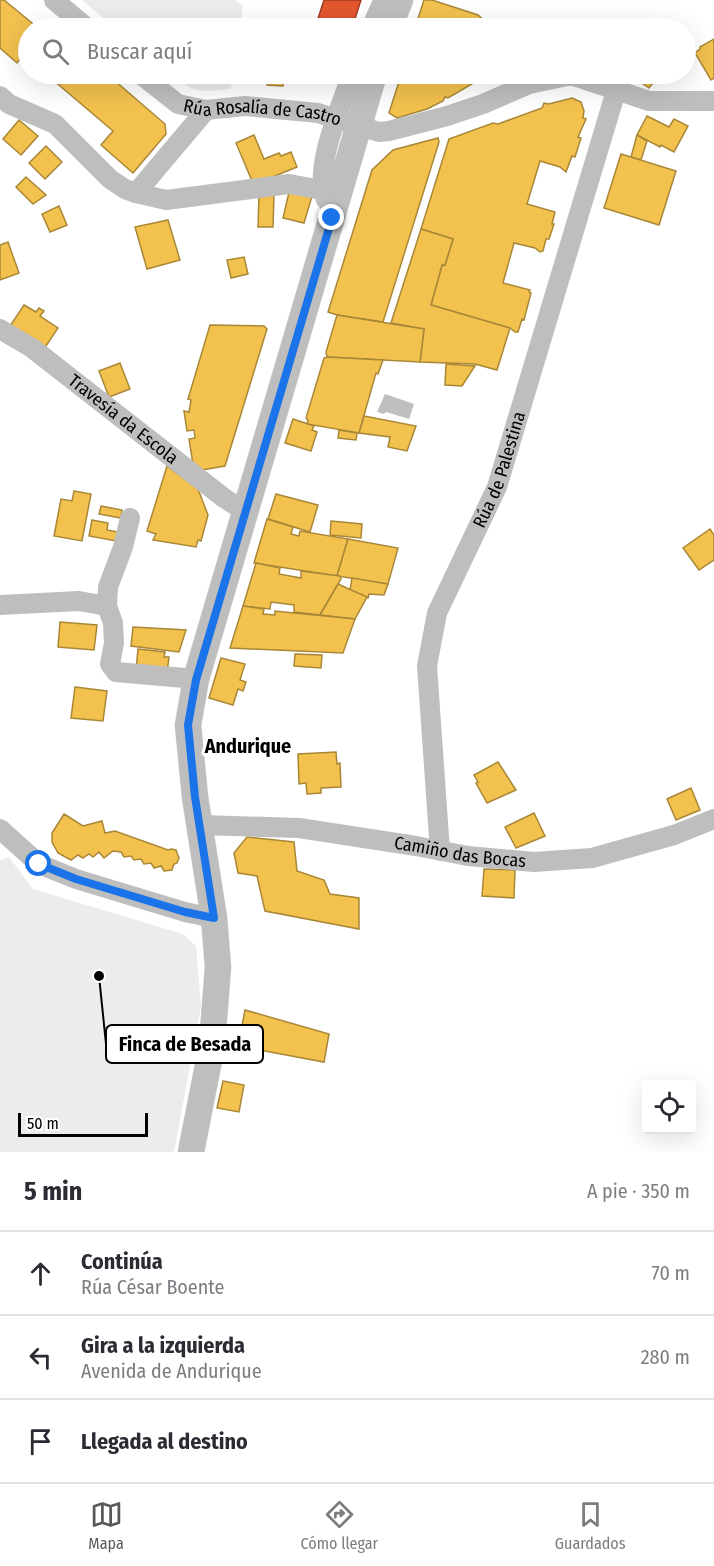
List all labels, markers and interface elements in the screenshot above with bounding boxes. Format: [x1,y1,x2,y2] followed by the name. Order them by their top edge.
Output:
[18,18,696,84] search box
[39,35,72,68] icon: search
[87,38,192,65] text: Buscar aquí
[182,94,344,131] street label: Rúa Rosalía de Castro
[318,204,344,230] route end
[64,370,183,469] street label: Travesía da Escola
[468,409,530,532] street label: Rúa de Palestina
[204,734,291,758] district label: Andurique
[393,832,527,872] street label: Camiño das Bocas
[25,850,51,876] route start
[106,1025,263,1063] callout: Finca de Besada
[119,1032,251,1056] text: Finca de Besada
[642,1080,696,1134] map controls
[642,1080,696,1134] button: locate
[18,1110,148,1138] scale bar
[27,1114,59,1133] text: 50 m
[24,1176,82,1207] text: 5 min
[587,1179,690,1203] text: A pie · 350 m
[81,1248,163,1275] text: Continúa
[24,1257,57,1290] icon: ahead
[652,1261,690,1285] text: 70 m
[81,1275,224,1299] text: Rúa César Boente
[81,1332,245,1359] text: Gira a la izquierda
[24,1341,57,1374] icon: left
[641,1345,690,1369] text: 280 m
[81,1359,262,1383] text: Avenida de Andurique
[24,1425,57,1458] icon: arrive
[81,1428,248,1455] text: Llegada al destino
[88,1498,124,1553] tab: Mapa
[301,1498,378,1553] tab: Cómo llegar
[555,1498,626,1553] tab: Guardados

